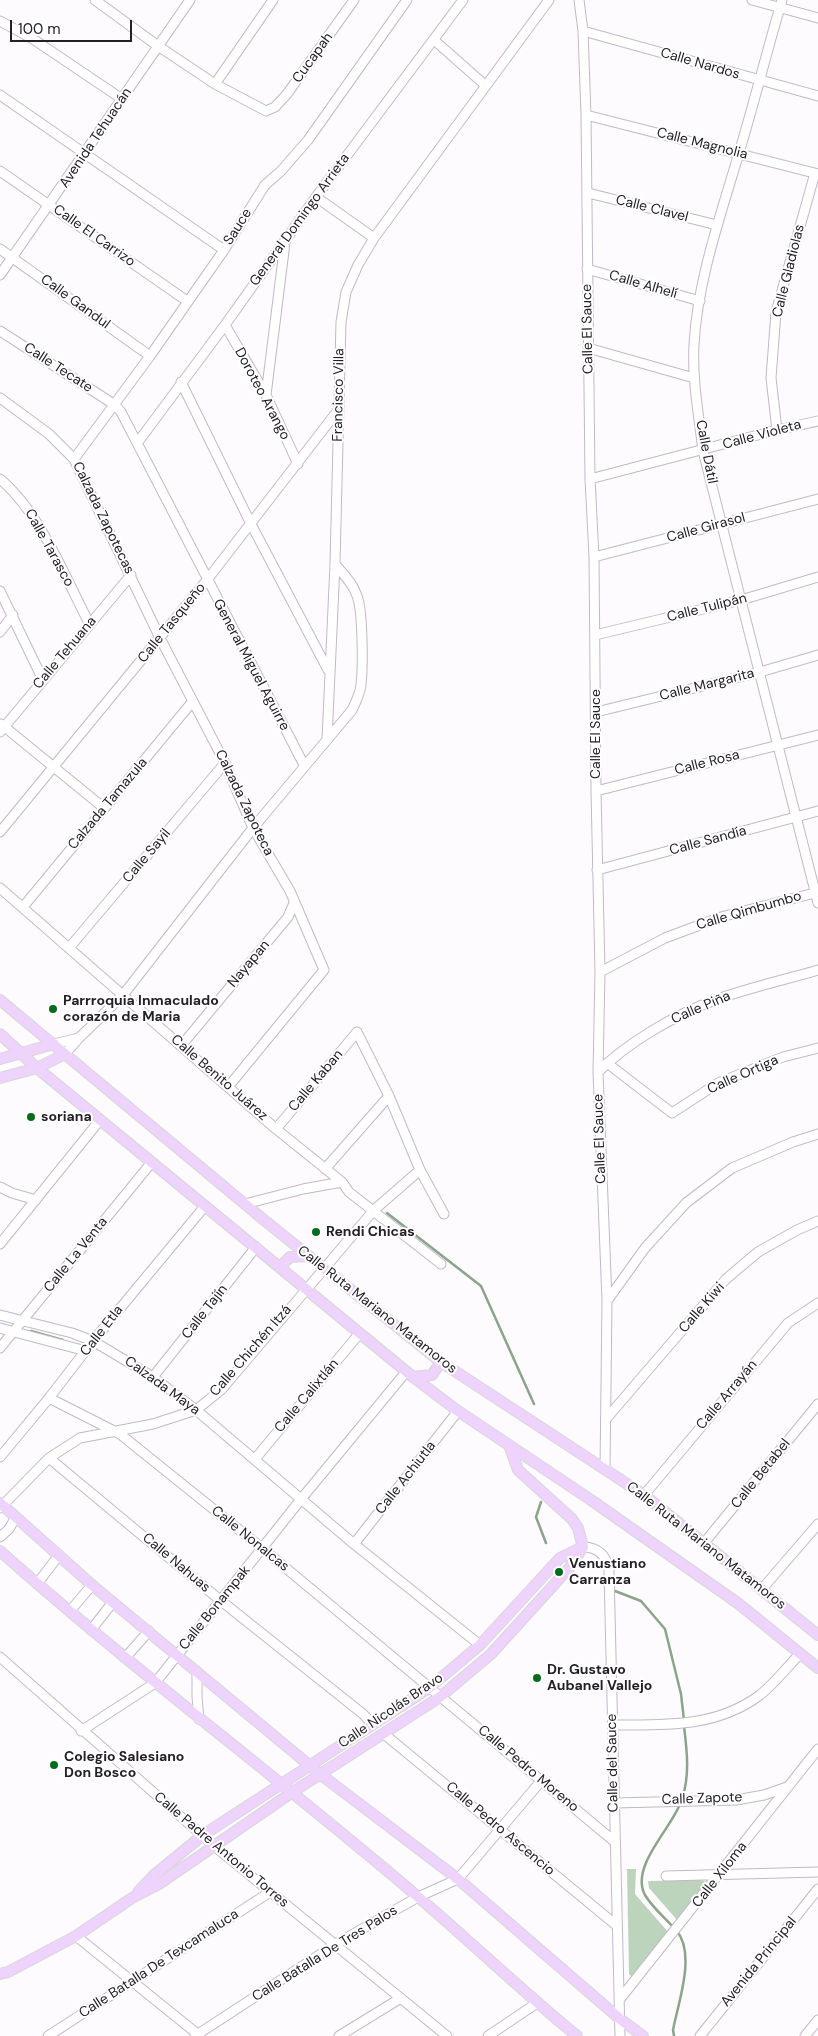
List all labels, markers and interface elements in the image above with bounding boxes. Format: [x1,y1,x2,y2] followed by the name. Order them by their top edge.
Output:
[12,10,135,42] scale bar
[18,19,61,39] text: 100 m
[289,30,337,86] street label: Cucapah
[658,45,742,83] street label: Calle Nardos
[56,85,136,191] street label: Avenida Tehuacán
[655,125,749,163] street label: Calle Magnolia
[246,151,354,289] street label: General Domingo Arrieta
[614,192,690,226] street label: Calle Clavel
[50,201,138,271] street label: Calle El Carrizo
[220,206,256,248] street label: Sauce
[769,223,809,319] street label: Calle Gladiolas
[607,267,679,303] street label: Calle Alhelí
[37,271,113,333] street label: Calle Gandul
[579,284,597,374] street label: Calle El Sauce
[20,339,96,397] street label: Calle Tecate
[231,345,293,443] street label: Doroteo Arango
[330,348,348,442] street label: Francisco Villa
[721,416,803,454] street label: Calle Violeta
[692,419,720,485] street label: Calle Dátil
[69,459,137,577] street label: Calzada Zapotecas
[21,506,77,590] street label: Calle Tarasco
[665,509,747,547] street label: Calle Girasol
[135,580,209,666] street label: Calle Tasqueño
[665,590,749,626] street label: Calle Tulipán
[209,596,293,734] street label: General Miguel Aguirre
[30,613,100,693] street label: Calle Tehuana
[658,665,756,705] street label: Calle Margarita
[588,689,604,779] street label: Calle El Sauce
[211,747,277,859] street label: Calzada Zapoteca
[673,747,741,779] street label: Calle Rosa
[65,755,151,853] street label: Calzada Tamazula
[668,823,748,859] street label: Calle Sandía
[120,826,174,886] street label: Calle Sayil
[695,888,803,934] street label: Calle Qimbumbo
[224,937,274,991] street label: Nayapan
[669,988,733,1028] street label: Calle Piña
[63,993,219,1026] place label: Parrroquia Inmaculado corazón de Maria
[47,1003,59,1015] marker: Parrroquia Inmaculado corazón de Maria
[167,1031,271,1125] street label: Calle Benito Juárez
[285,1047,347,1115] street label: Calle Kaban
[705,1052,781,1098] street label: Calle Ortiga
[590,1094,610,1184] street label: Calle El Sauce
[41,1109,92,1125] place label: soriana
[25,1111,37,1123] marker: soriana
[41,1214,111,1296] street label: Calle La Venta
[326,1224,415,1240] place label: Rendi Chicas
[310,1226,322,1238] marker: Rendi Chicas
[294,1243,460,1377] street label: Calle Ruta Mariano Matamoros
[676,1279,728,1337] street label: Calle Kiwi
[179,1281,231,1343] street label: Calle Tajín
[77,1302,127,1360] street label: Calle Etla
[207,1302,295,1400] street label: Calle Chichén Itzá
[121,1353,203,1419] street label: Calzada Maya
[271,1356,343,1436] street label: Calle Calixtlán
[693,1357,761,1433] street label: Calle Arrayán
[728,1436,794,1512] street label: Calle Betabel
[372,1438,440,1518] street label: Calle Achiutla
[623,1479,789,1613] street label: Calle Ruta Mariano Matamoros
[208,1503,292,1575] street label: Calle Nonalcas
[139,1530,213,1596] street label: Calle Nahuas
[569,1556,646,1588] place label: Venustiano Carranza
[176,1562,254,1654] street label: Calle Bonampak
[553,1566,565,1578] marker: Venustiano Carranza
[547,1662,652,1694] place label: Dr. Gustavo Aubanel Vallejo
[335,1670,447,1752] street label: Calle Nicolás Bravo
[531,1672,543,1684] marker: Dr. Gustavo Aubanel Vallejo
[604,1713,622,1813] street label: Calle del Sauce
[474,1722,582,1816] street label: Calle Pedro Moreno
[64,1749,184,1781] place label: Colegio Salesiano Don Bosco
[48,1759,60,1771] marker: Colegio Salesiano Don Bosco
[442,1779,558,1879] street label: Calle Pedro Ascencio
[150,1789,292,1911] street label: Calle Padre Antonio Torres
[661,1789,743,1809] street label: Calle Zapote
[689,1839,751,1911] street label: Calle Xiloma
[249,1902,401,2006] street label: Calle Batalla De Tres Palos
[76,1906,242,2022] street label: Calle Batalla De Texcamaluca
[718,1914,800,2010] street label: Avenida Principal

